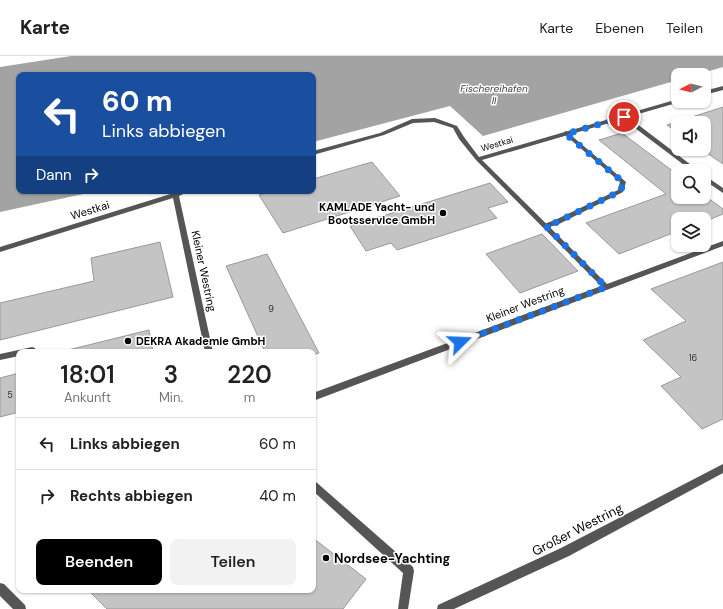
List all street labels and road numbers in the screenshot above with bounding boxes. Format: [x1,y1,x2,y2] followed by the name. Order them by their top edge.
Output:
[480,134,514,154] street label: Westkai
[69,197,111,223] street label: Westkai
[189,229,219,313] street label: Kleiner Westring
[484,283,566,325] street label: Kleiner Westring
[529,499,625,560] street label: Großer Westring

